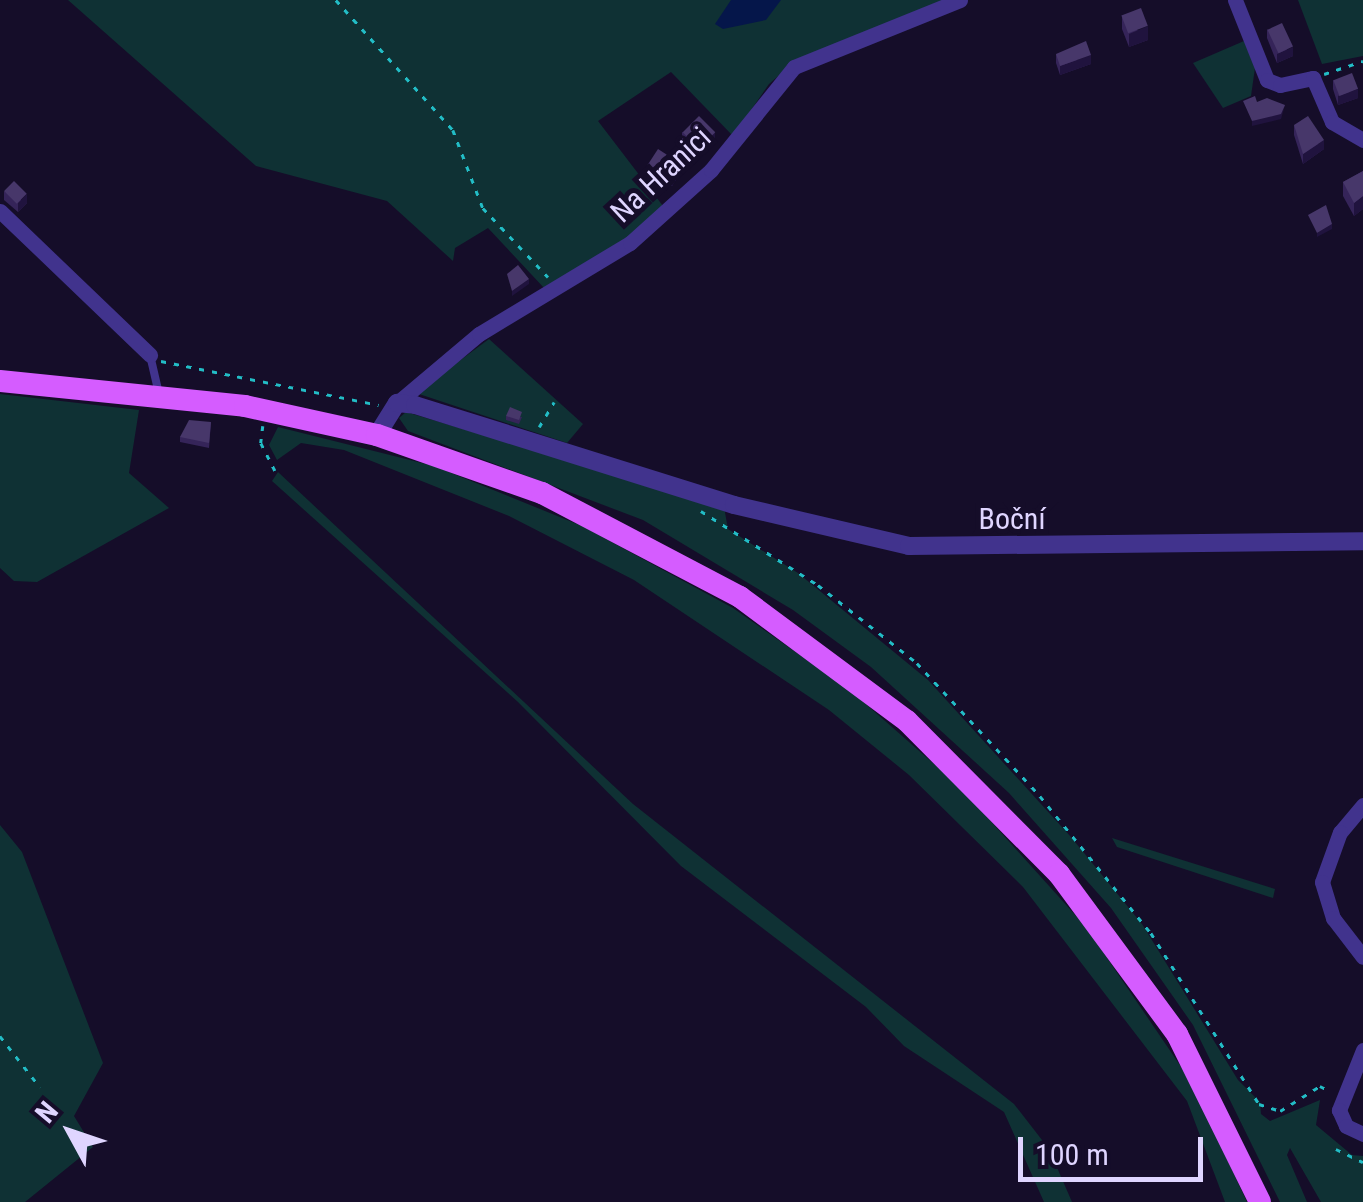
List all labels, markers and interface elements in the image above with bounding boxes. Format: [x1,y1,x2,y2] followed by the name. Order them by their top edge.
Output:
[604,120,718,230] street label: Na Hranici
[979,501,1045,537] street label: Boční
[20,1082,120,1182] north arrow
[28,1095,65,1130] text: N
[1023,1117,1208,1179] scale bar
[1035,1137,1109,1172] text: 100 m

